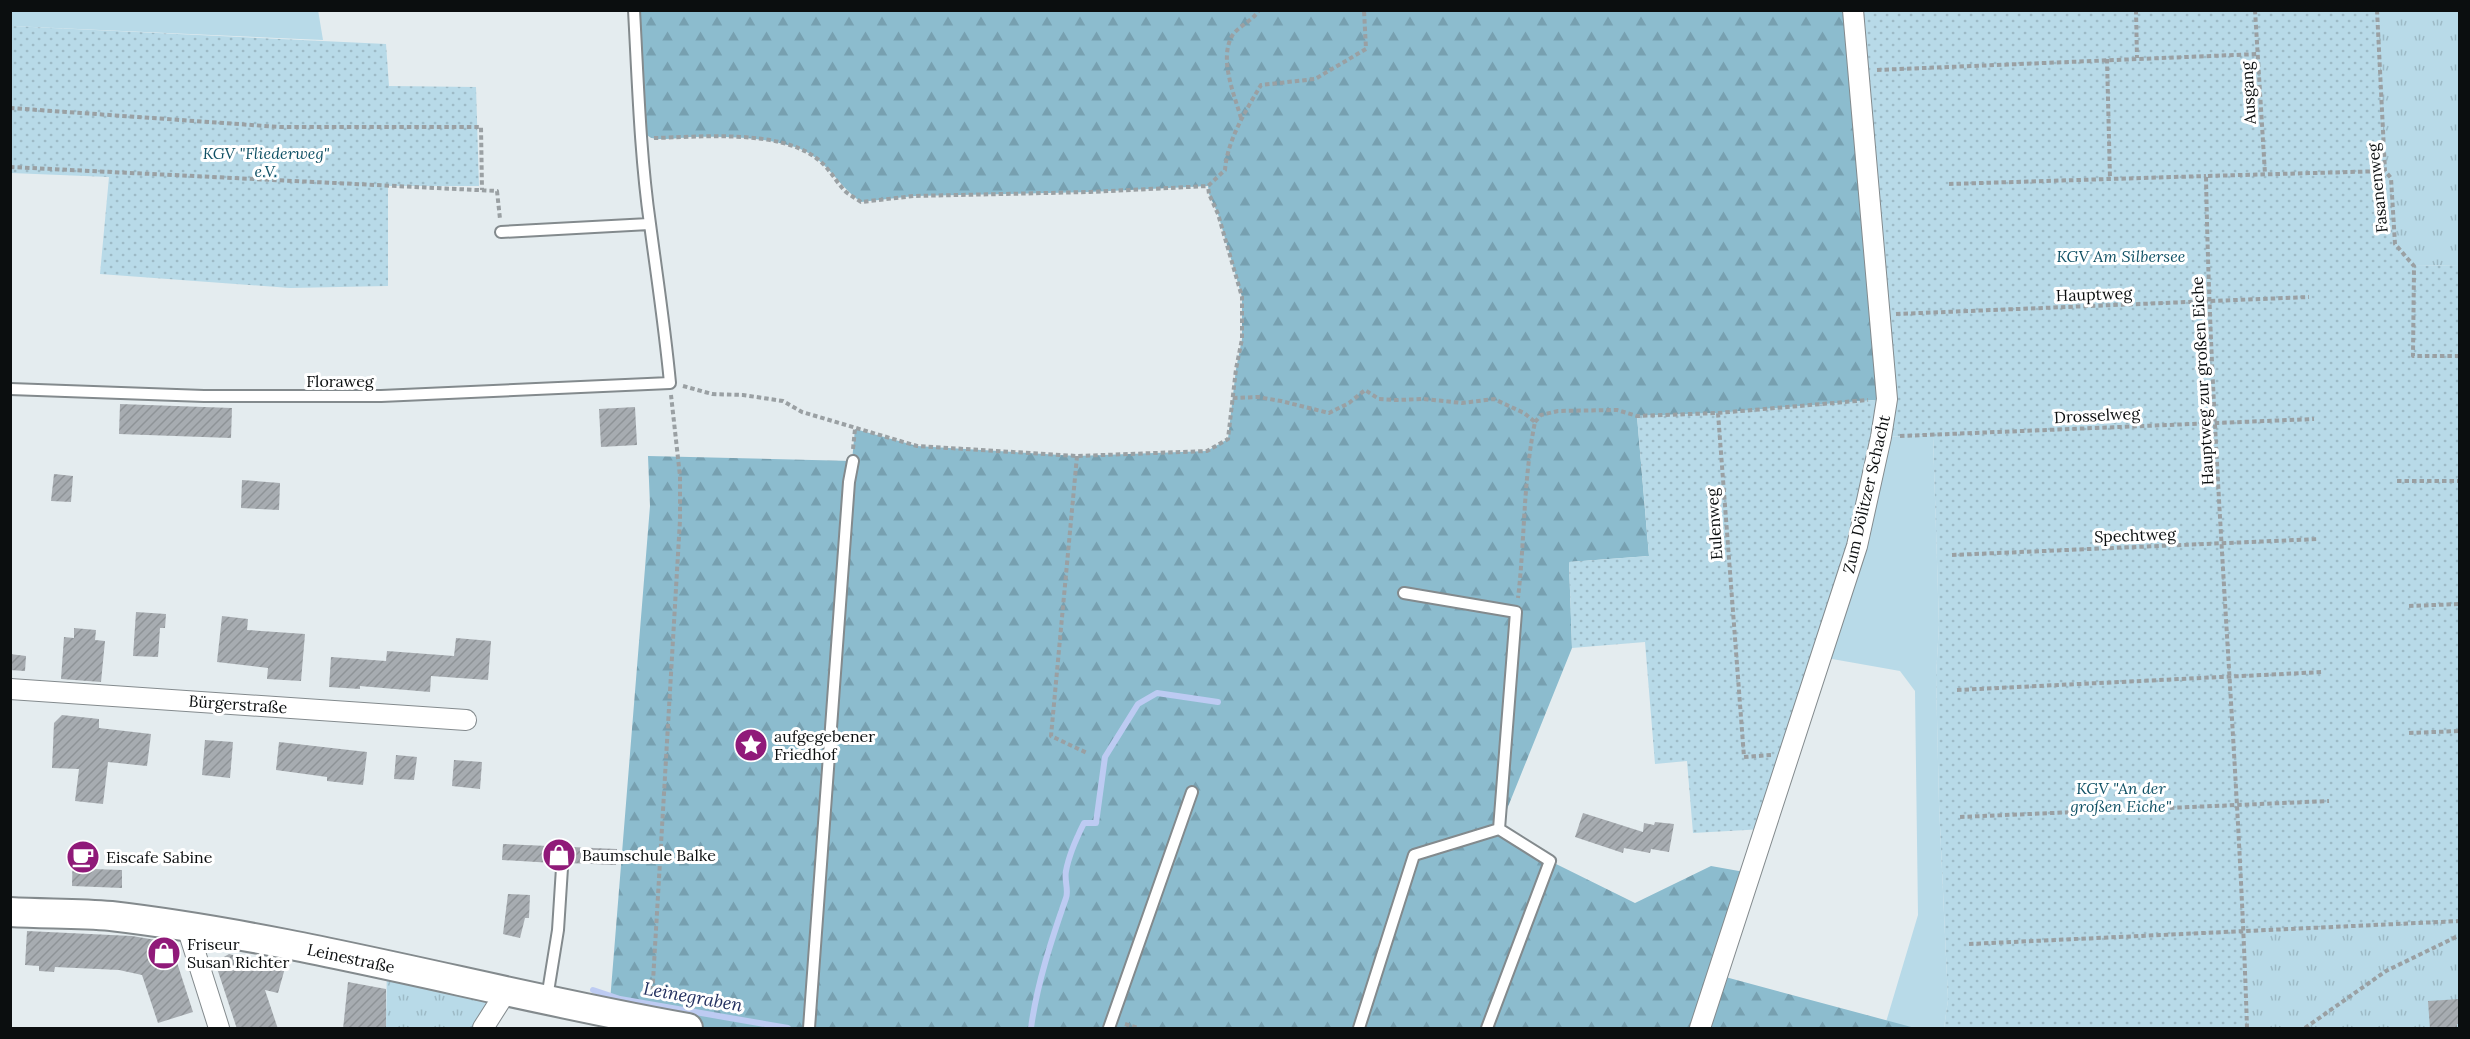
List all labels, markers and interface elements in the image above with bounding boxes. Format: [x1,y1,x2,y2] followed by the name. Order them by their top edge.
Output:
[2236,60,2260,126] street label: Ausgang
[2362,141,2392,234] street label: Fasanenweg
[203,143,330,181] park label: KGV "Fliederweg" e.V.
[2057,246,2186,266] park label: KGV Am Silbersee
[2187,276,2217,486] street label: Hauptweg zur großen Eiche
[2056,283,2134,305] street label: Hauptweg
[306,371,375,391] street label: Floraweg
[2054,403,2142,427] street label: Drosselweg
[1838,412,1894,575] street label: Zum Dölitzer Schacht
[1701,486,1726,561] street label: Eulenweg
[2094,524,2177,546] street label: Spechtweg
[188,691,288,717] street label: Bürgerstraße
[774,726,875,764] place label: aufgegebener Friedhof
[733,727,769,763] place icon: aufgegebener Friedhof
[2071,778,2172,816] park label: KGV "An der großen Eiche"
[541,837,577,873] shop icon: Baumschule Balke
[65,839,101,875] cafe icon: Eiscafe Sabine
[582,845,716,865] place label: Baumschule Balke
[106,847,213,867] place label: Eiscafe Sabine
[187,934,289,972] place label: Friseur Susan Richter
[146,935,182,971] shop icon: Friseur Susan Richter
[305,939,397,977] street label: Leinestraße
[642,976,745,1017] water label: Leinegraben

